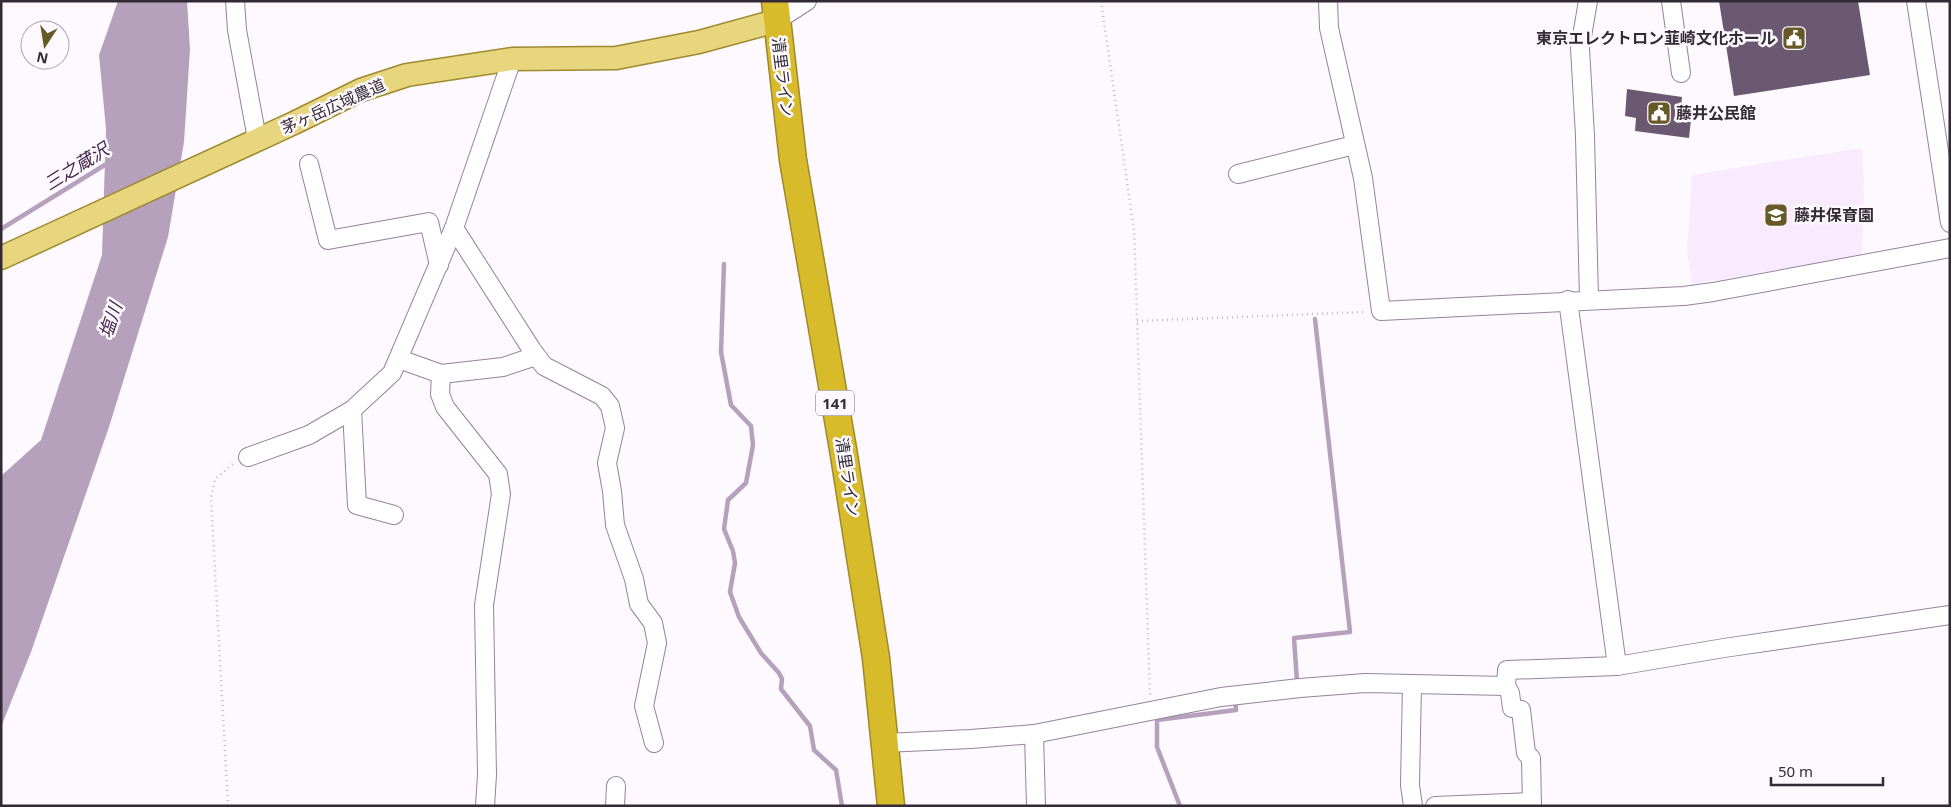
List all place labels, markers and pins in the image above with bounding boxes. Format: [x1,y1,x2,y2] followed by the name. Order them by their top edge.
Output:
[1781,25,1807,51] public building icon: 東京エレクトロン韮崎文化ホール
[1536,27,1776,49] place label: 東京エレクトロン韮崎文化ホール
[1646,100,1672,126] public building icon: 藤井公民館
[1676,102,1756,124] place label: 藤井公民館
[1763,202,1789,228] school or university icon: 藤井保育園
[1794,204,1874,226] place label: 藤井保育園

